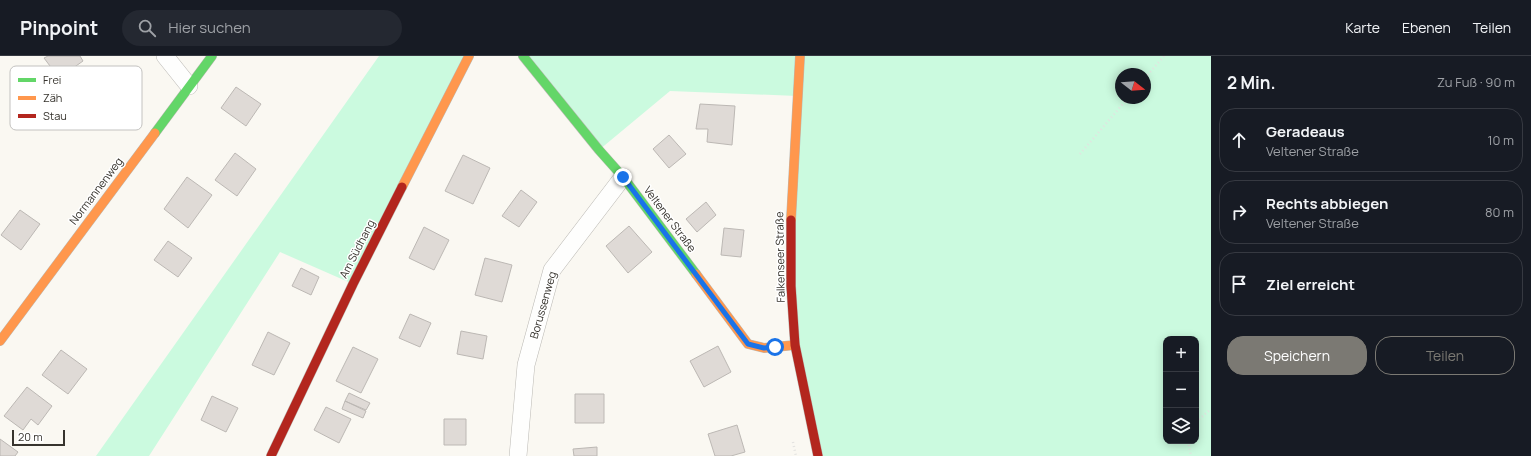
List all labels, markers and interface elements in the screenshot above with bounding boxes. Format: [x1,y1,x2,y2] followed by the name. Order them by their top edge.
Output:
[122,10,402,46] search box
[20,15,98,41] text: Pinpoint
[136,17,158,39] icon: search
[168,17,251,38] text: Hier suchen
[1345,18,1380,37] text: Karte
[1402,18,1451,37] text: Ebenen
[1473,18,1511,37] text: Teilen
[10,66,142,130] legend
[1115,68,1151,104] north arrow
[1227,71,1276,94] text: 2 Min.
[43,72,61,87] text: Frei
[1437,73,1515,91] text: Zu Fuß · 90 m
[43,90,62,105] text: Zäh
[43,108,67,123] text: Stau
[1266,121,1345,142] text: Geradeaus
[1228,129,1250,151] icon: ahead
[1487,131,1514,149] text: 10 m
[1266,142,1359,160] text: Veltener Straße
[65,154,126,227] street label: Normannenweg
[614,168,632,186] route end
[641,183,700,255] street label: Veltener Straße
[1266,193,1388,214] text: Rechts abbiegen
[1228,201,1250,223] icon: right
[1485,203,1514,221] text: 80 m
[771,211,788,303] street label: Falkenseer Straße
[1266,214,1359,232] text: Veltener Straße
[335,217,378,281] street label: Am Südhang
[526,270,559,340] street label: Borussenweg
[1228,273,1250,295] icon: arrive
[1266,274,1355,295] text: Ziel erreicht
[1163,336,1199,444] map controls
[1163,336,1199,372] button: +
[1227,336,1367,375] button: Speichern
[1375,336,1515,375] button: Teilen
[766,338,784,356] route start
[1163,372,1199,408] button: −
[1163,408,1199,444] button: layers
[12,428,65,447] scale bar
[18,429,43,444] text: 20 m

